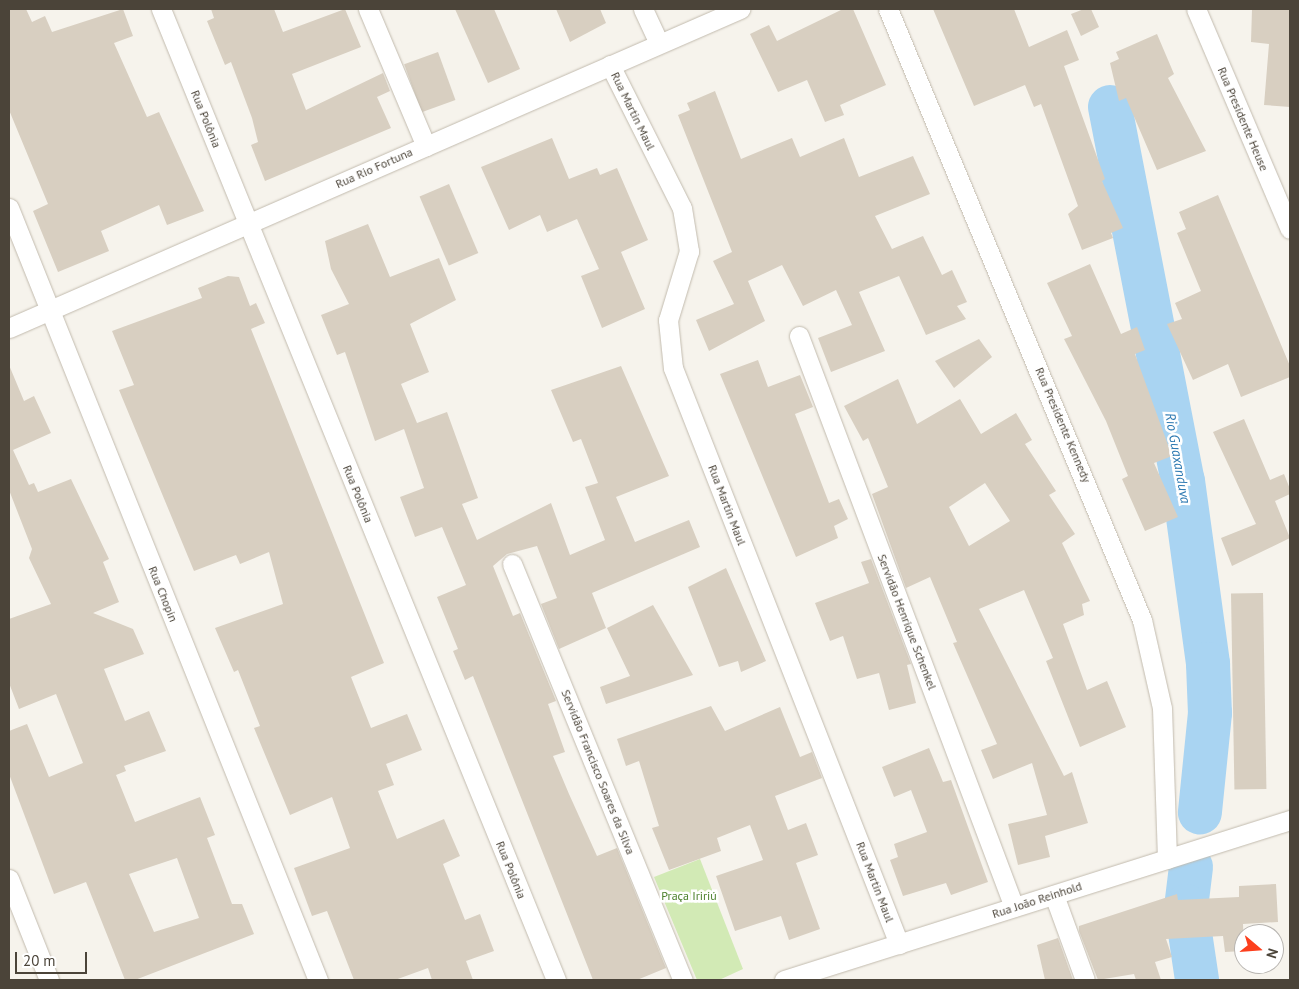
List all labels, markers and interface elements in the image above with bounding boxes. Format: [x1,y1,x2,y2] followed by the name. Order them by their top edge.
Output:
[1215,65,1271,173] street label: Rua Presidente Heuse
[608,70,658,152] street label: Rua Martin Maul
[188,88,224,150] street label: Rua Polônia
[333,145,415,191] street label: Rua Rio Fortuna
[1032,365,1094,485] street label: Rua Presidente Kennedy
[1162,411,1194,505] water label: Rio Guaxanduva
[340,463,376,525] street label: Rua Polônia
[705,463,749,547] street label: Rua Martin Maul
[874,552,940,692] street label: Servidão Henrique Schenkel
[145,564,181,624] street label: Rua Chopin
[558,687,638,857] street label: Servidão Francisco Soares da Silva
[493,839,529,901] street label: Rua Polônia
[853,840,897,924] street label: Rua Martin Maul
[990,879,1084,921] street label: Rua João Reinhold
[661,889,717,903] park label: Praça Iririú
[1234,924,1284,974] north arrow
[18,942,90,974] scale bar
[1262,946,1282,960] text: N
[23,951,56,970] text: 20 m

